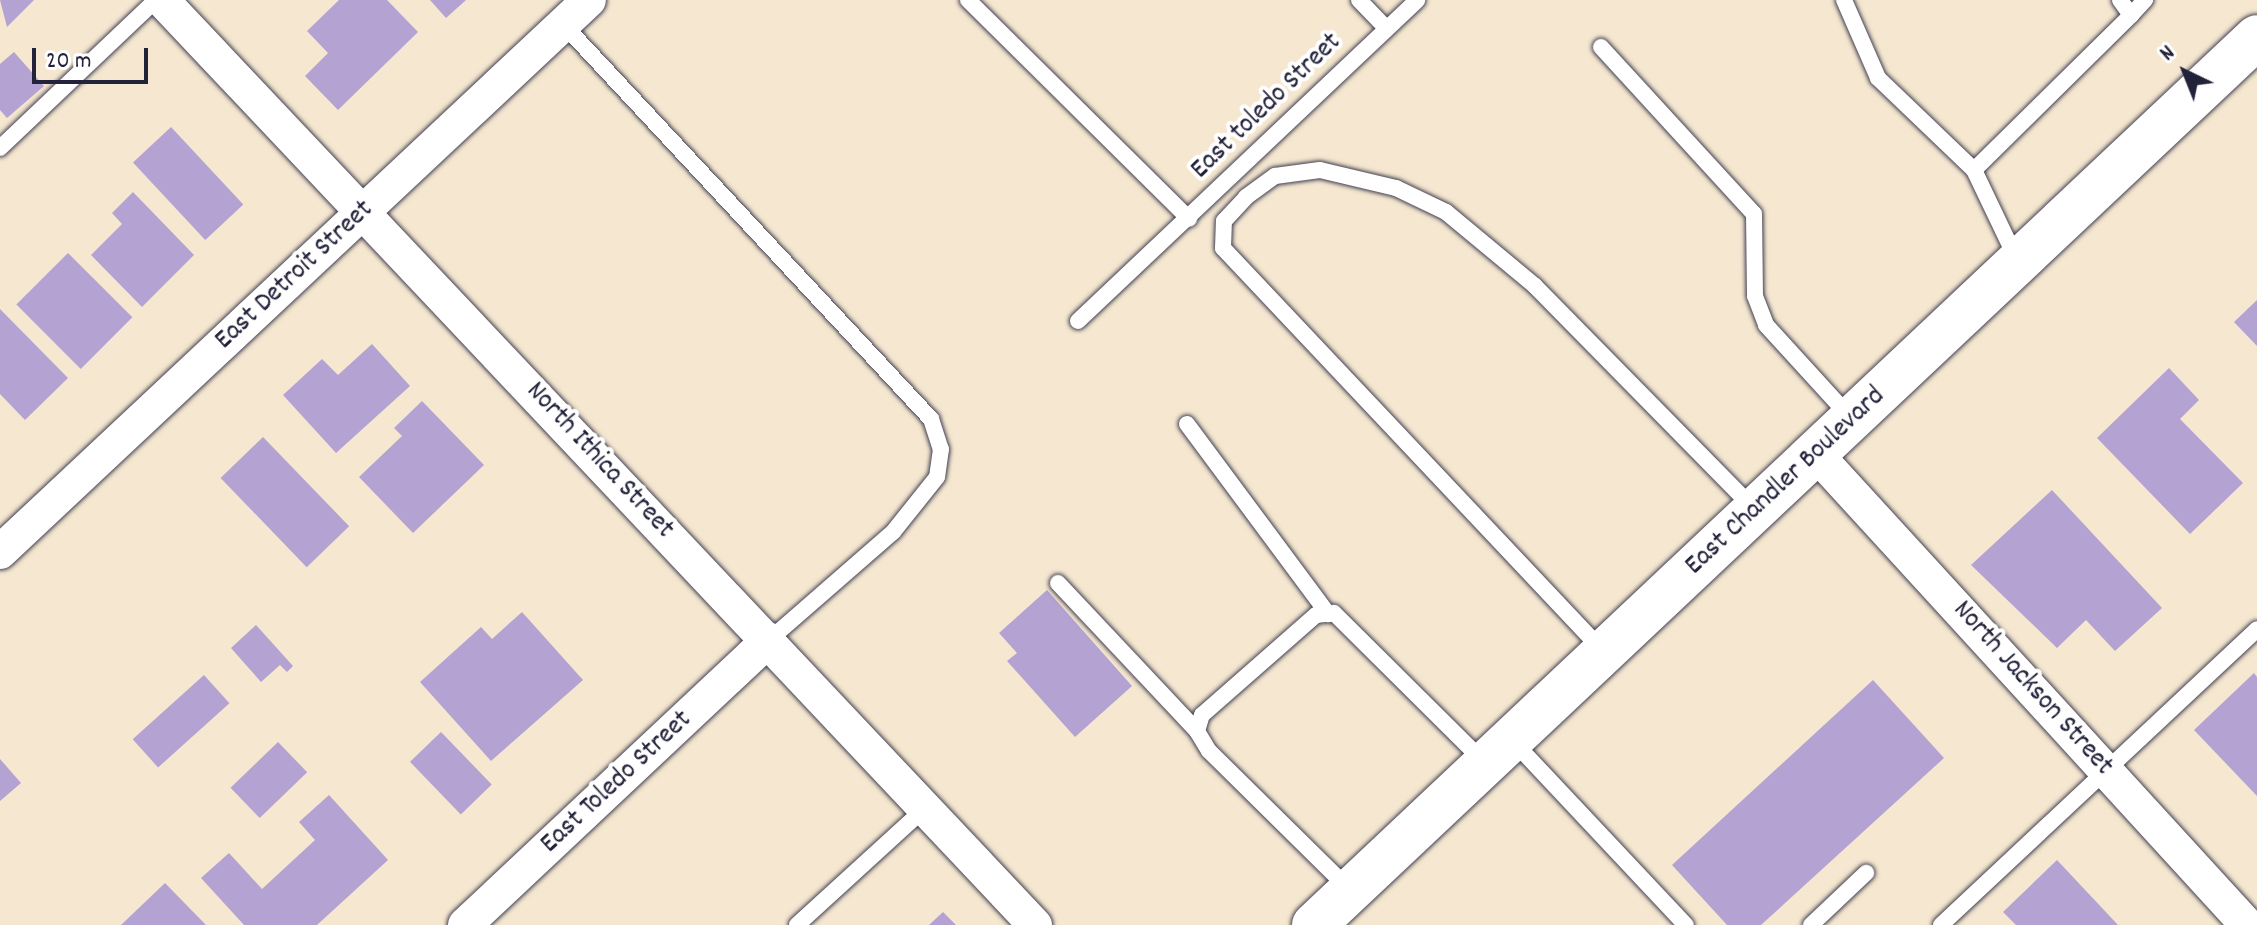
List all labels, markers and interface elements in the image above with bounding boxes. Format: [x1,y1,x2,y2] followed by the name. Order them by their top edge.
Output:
[1185,27,1349,187] street label: East toledo Street
[36,32,152,82] scale bar
[2145,32,2225,112] north arrow
[2154,39,2183,69] text: N
[46,45,92,79] text: 20 m
[209,194,381,358] street label: East Detroit Street
[518,376,680,546] street label: North Ithica Street
[1679,381,1893,583] street label: East Chandler Boulevard
[1945,595,2119,783] street label: North Jackson Street
[534,704,700,862] street label: East Toledo Street

